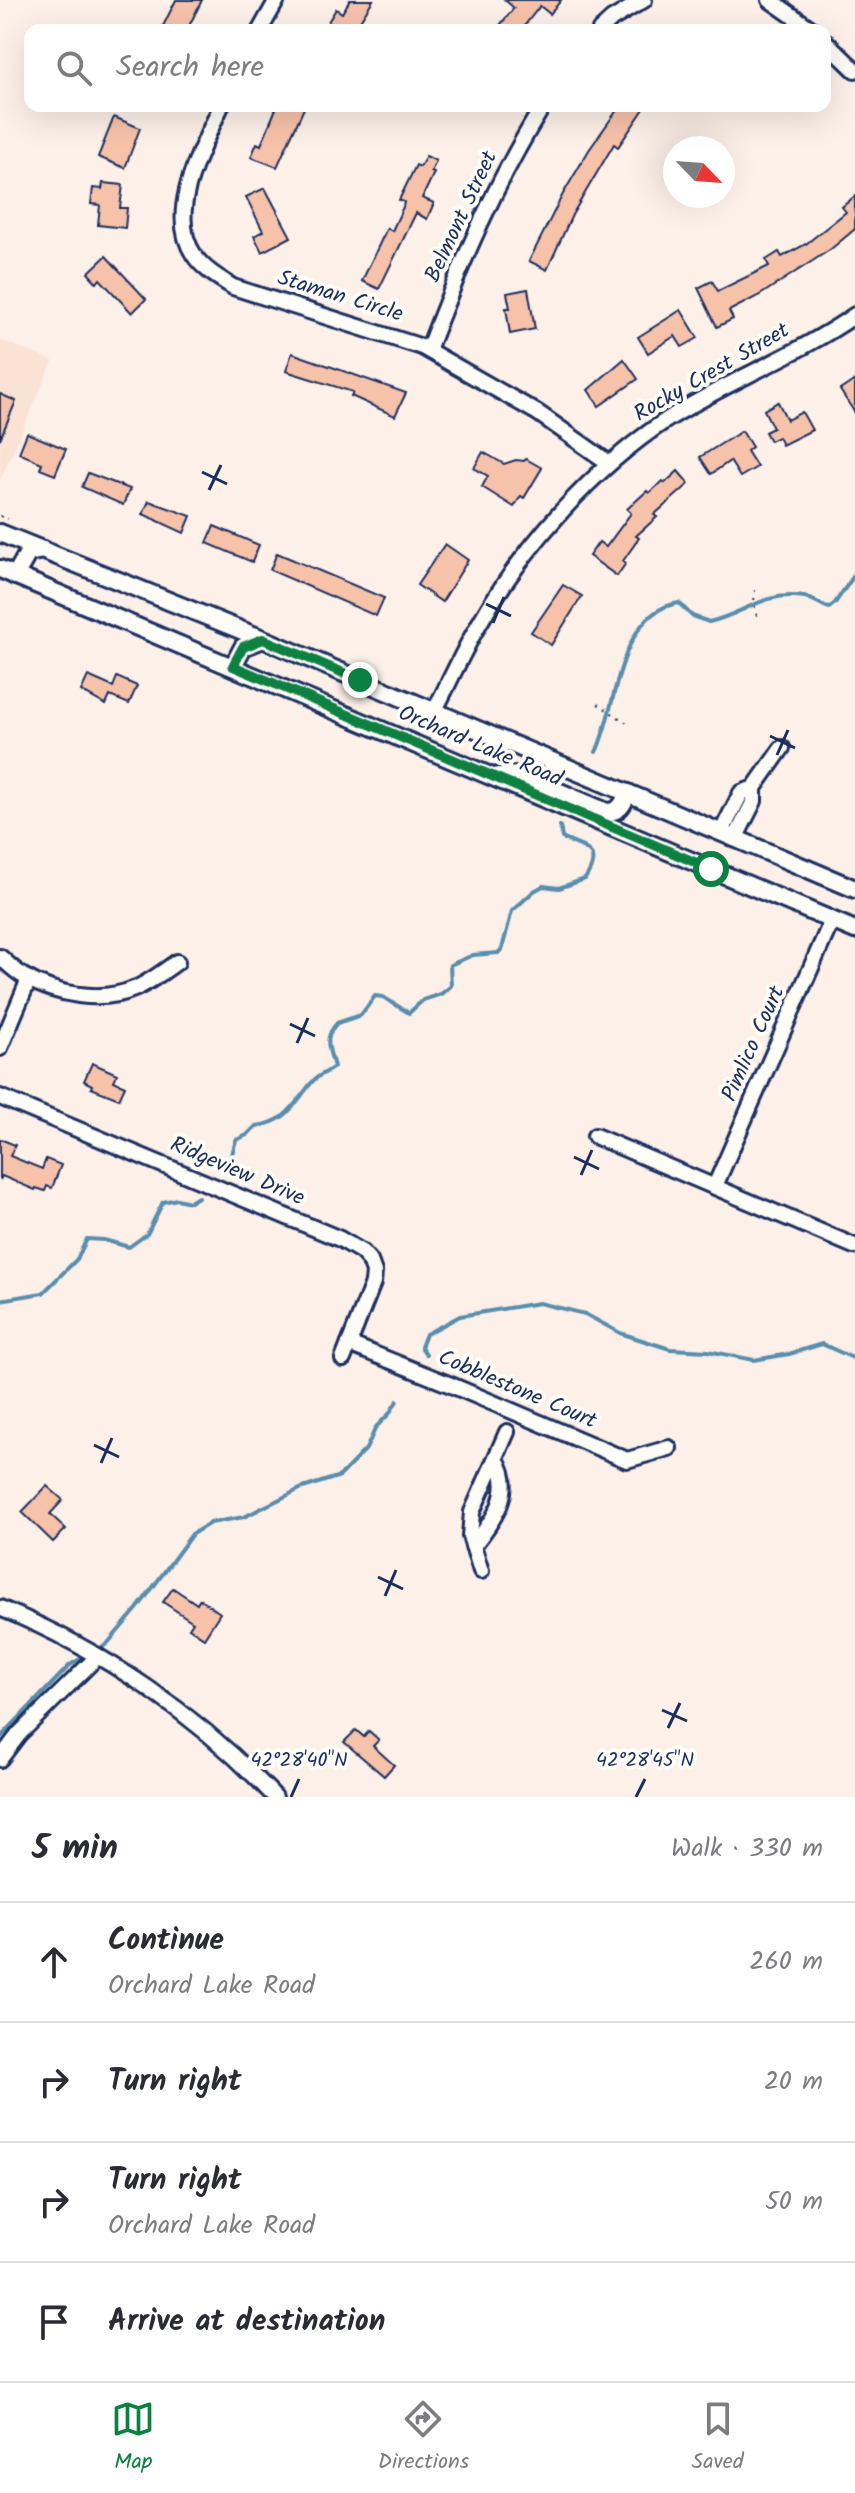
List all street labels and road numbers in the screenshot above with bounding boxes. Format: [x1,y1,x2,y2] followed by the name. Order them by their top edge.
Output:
[416,145,508,289] street label: Belmont Street
[273,261,407,333] street label: Staman Circle
[627,314,797,432] street label: Rocky Crest Street
[393,697,568,798] street label: Orchard Lake Road
[713,980,795,1107] street label: Pimlico Court
[164,1128,310,1216] street label: Ridgeview Drive
[432,1341,602,1439] street label: Cobblestone Court

